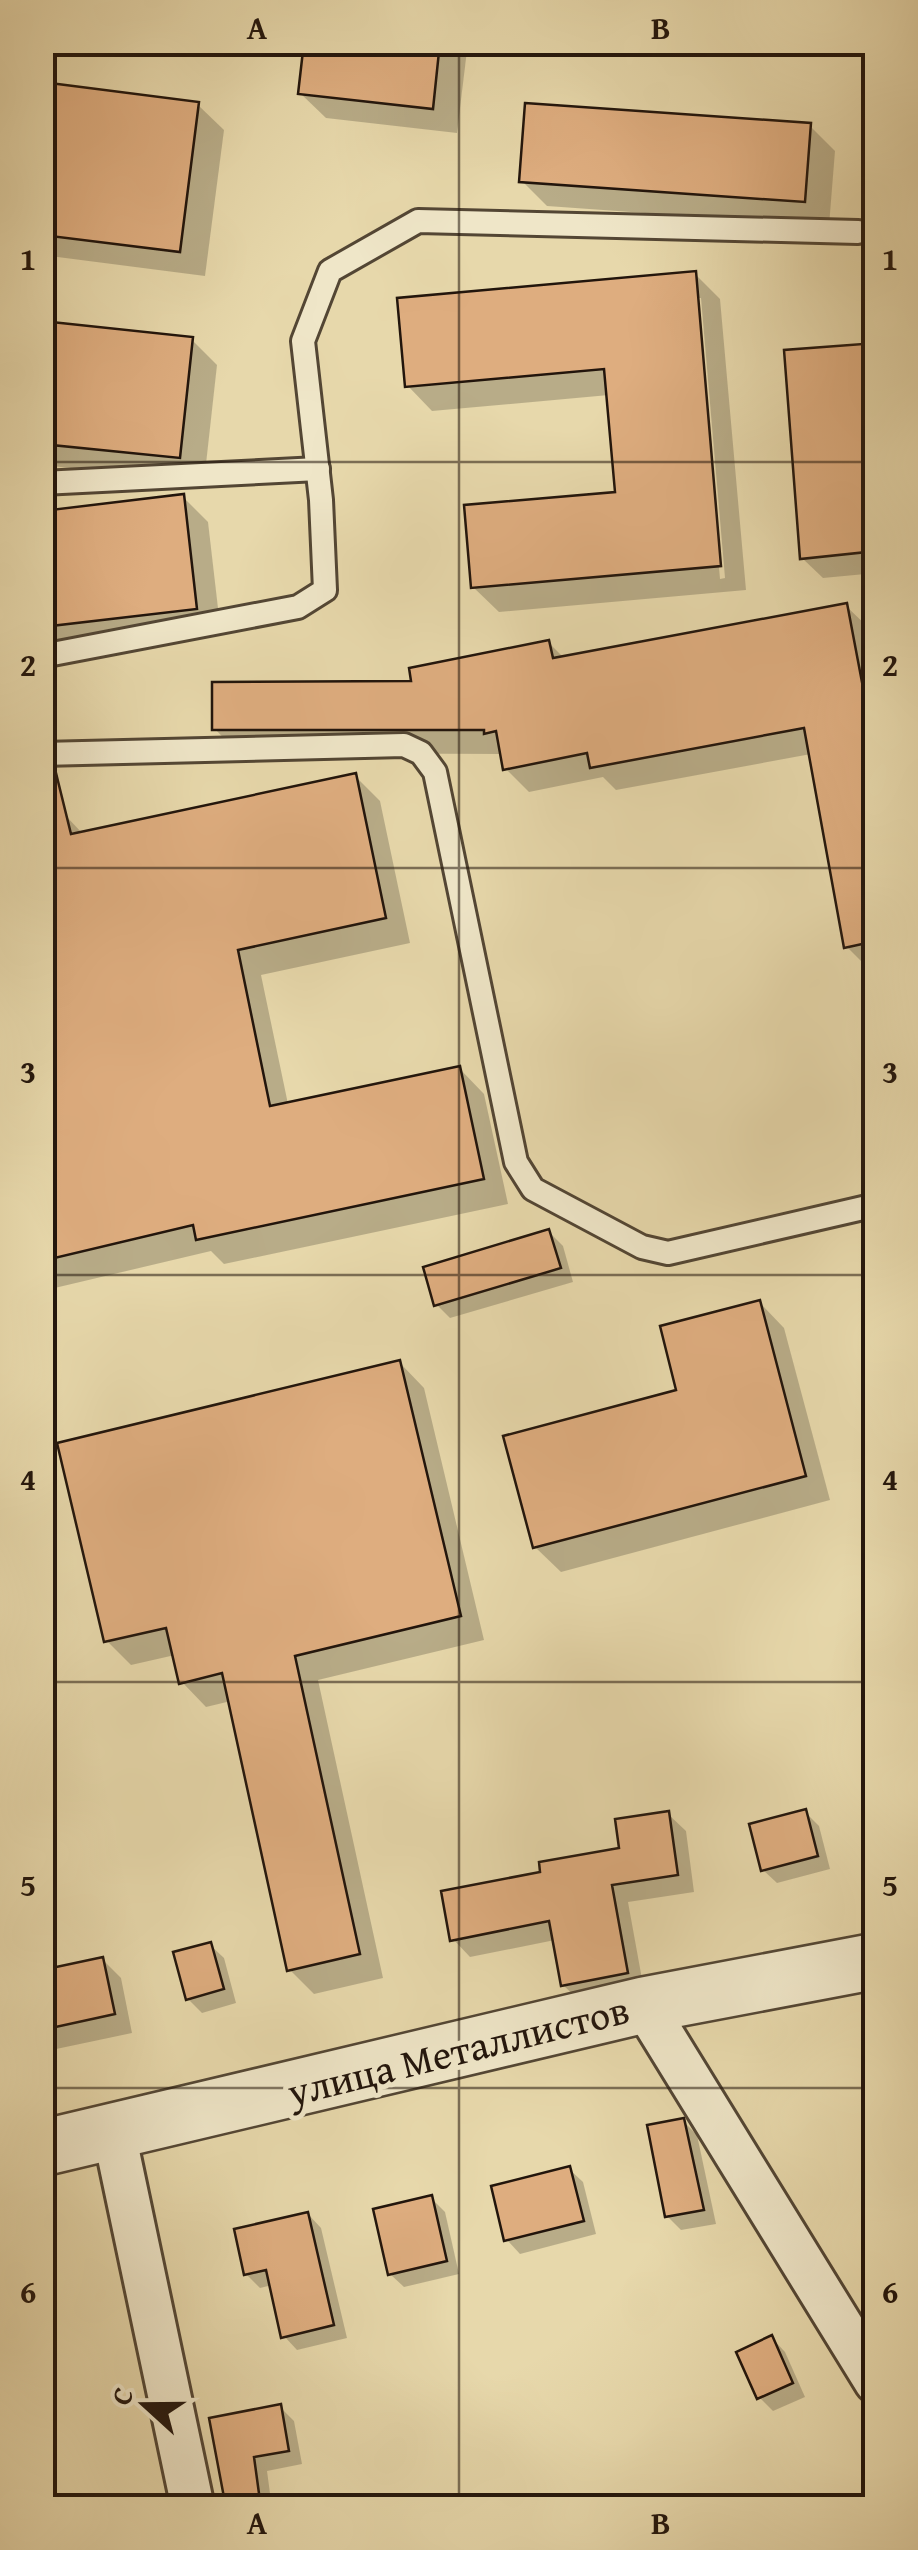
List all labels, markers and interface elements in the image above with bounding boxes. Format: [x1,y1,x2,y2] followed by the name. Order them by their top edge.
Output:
[247,4,268,51] text: A
[651,4,671,51] text: B
[20,235,36,282] text: 1
[882,235,898,282] text: 1
[20,641,36,688] text: 2
[882,641,898,688] text: 2
[20,1048,36,1095] text: 3
[882,1048,898,1095] text: 3
[20,1455,36,1502] text: 4
[882,1455,898,1502] text: 4
[20,1861,36,1908] text: 5
[882,1861,898,1908] text: 5
[280,1979,635,2121] street label: улица Металлистов
[20,2268,36,2315] text: 6
[882,2268,898,2315] text: 6
[95,2355,195,2455] north arrow
[99,2381,143,2411] text: С
[247,2499,268,2546] text: A
[651,2499,671,2546] text: B

